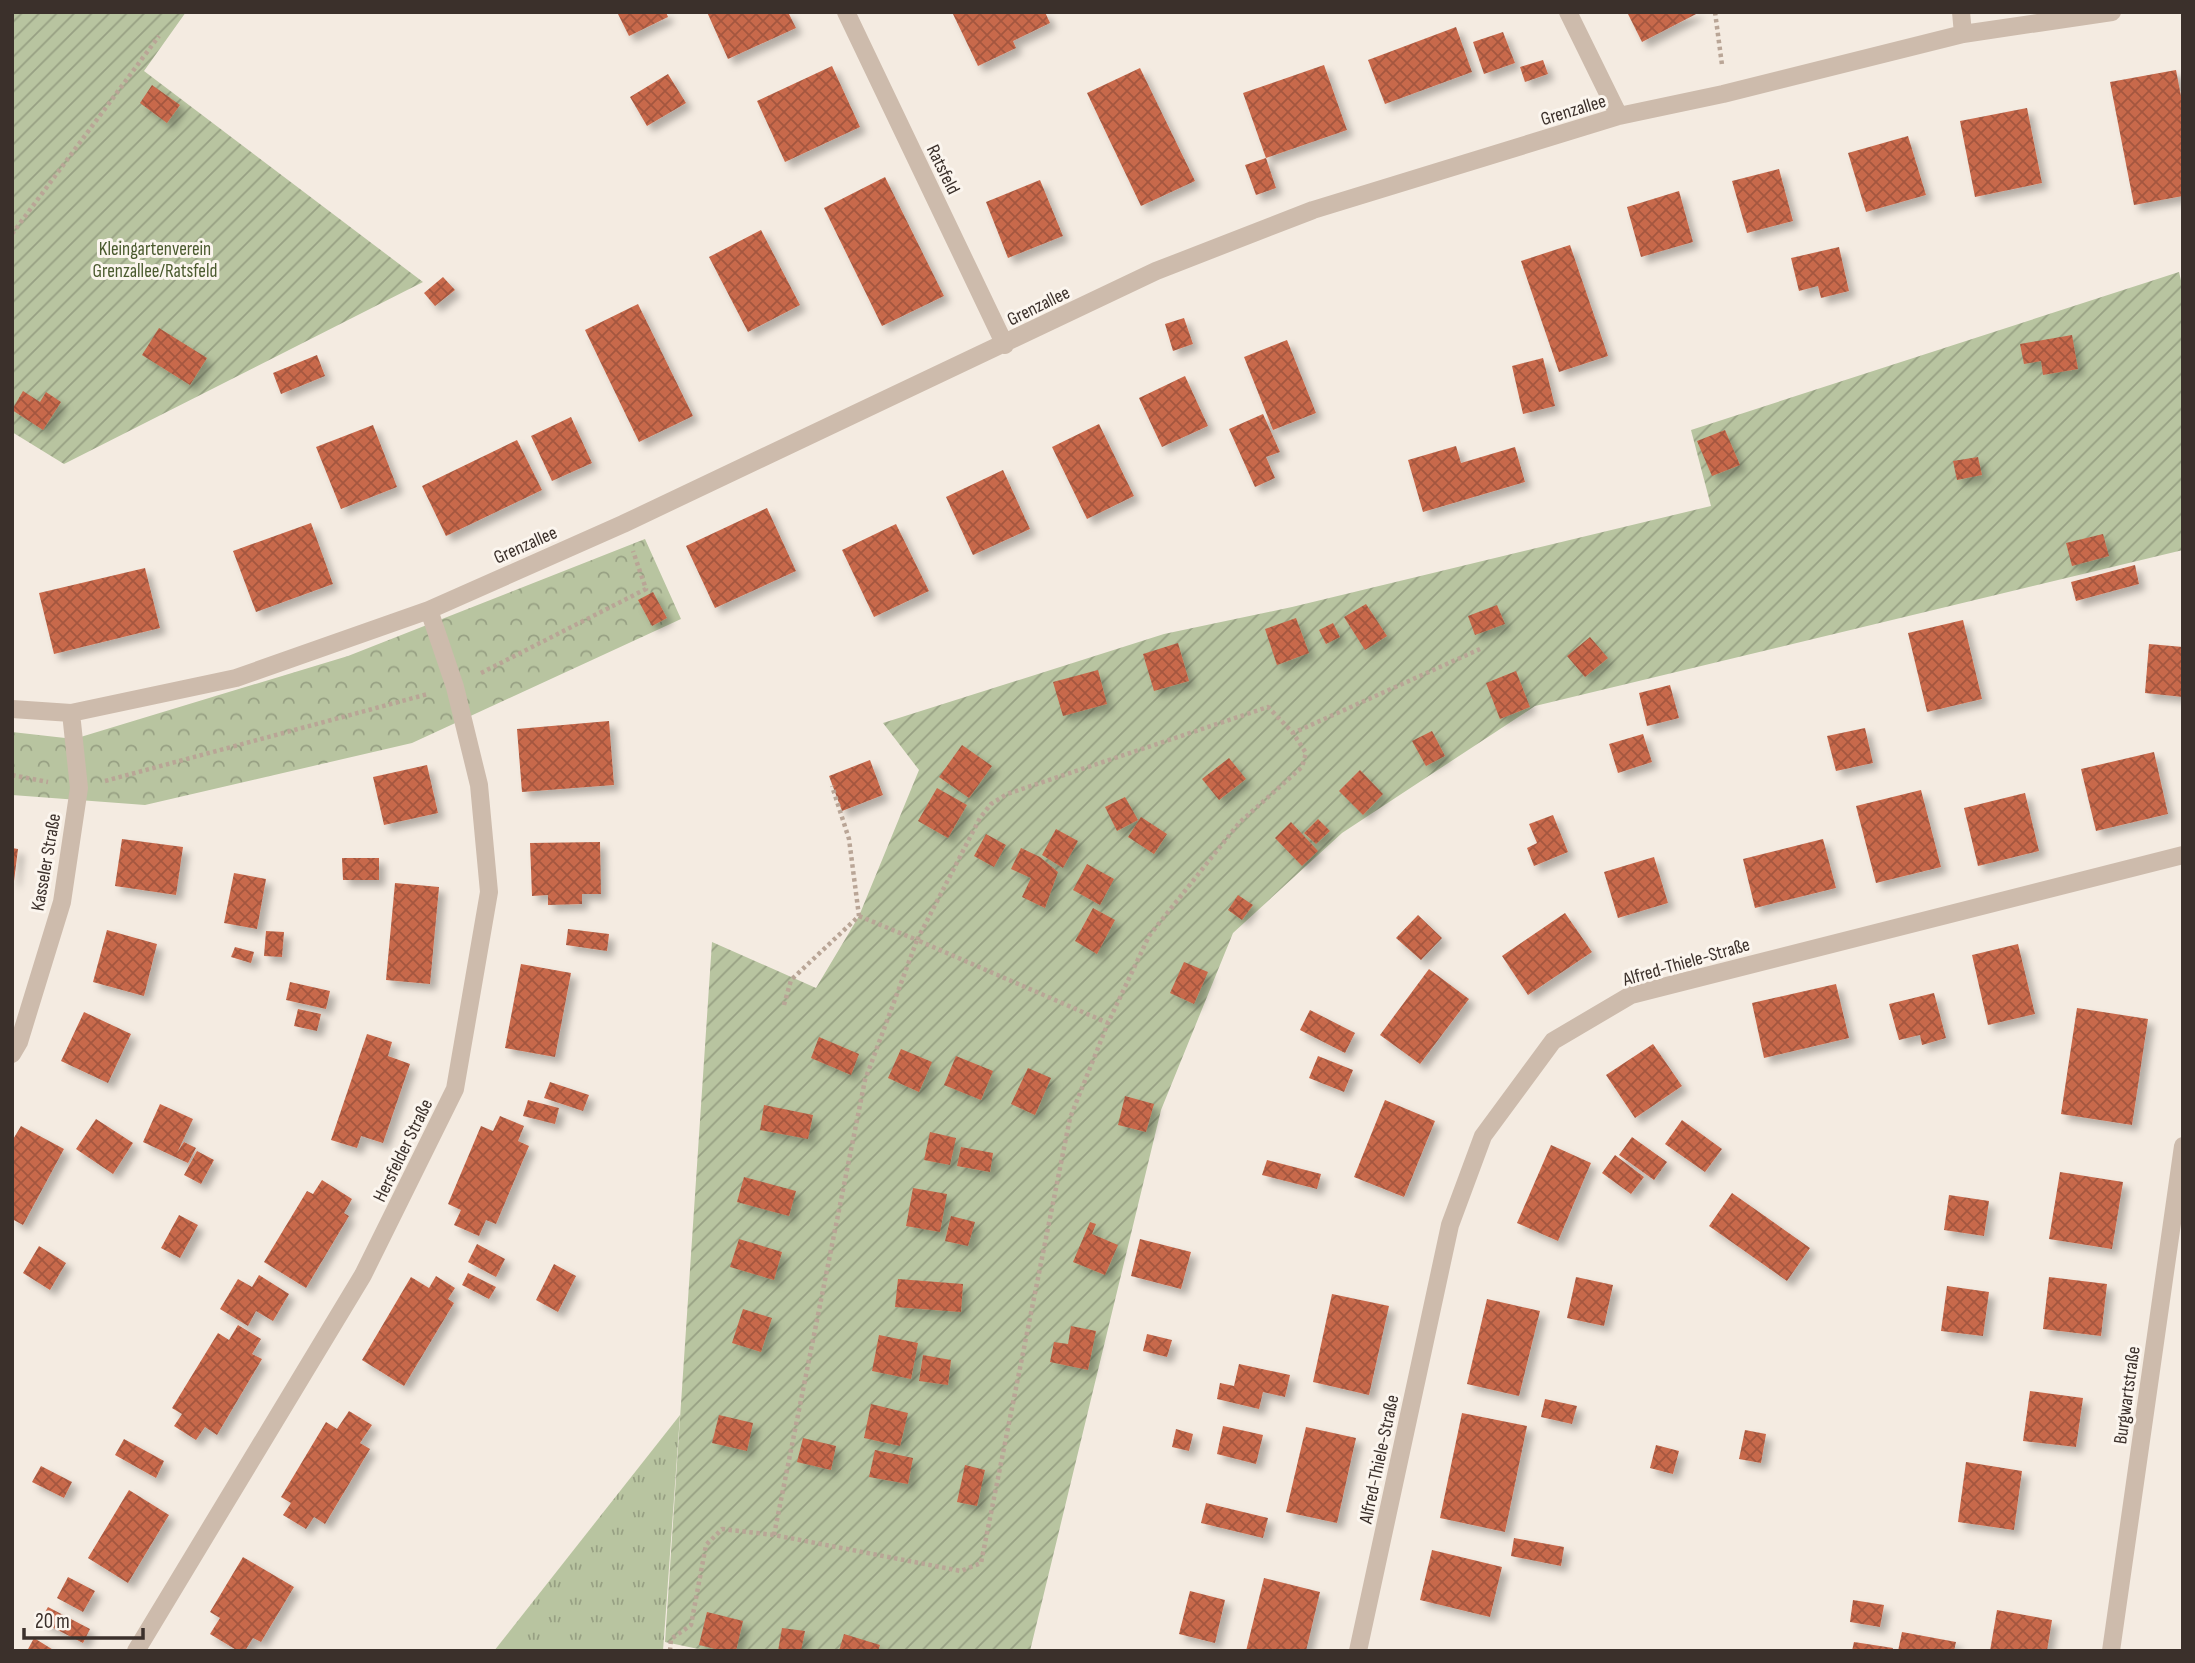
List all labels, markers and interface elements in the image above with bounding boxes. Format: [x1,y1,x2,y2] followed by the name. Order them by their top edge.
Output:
[1538,90,1609,131] street label: Grenzallee
[921,141,964,198] street label: Ratsfeld
[93,238,217,283] park label: Kleingartenverein Grenzallee/Ratsfeld
[1004,281,1074,331] street label: Grenzallee
[490,521,561,569] street label: Grenzallee
[27,812,66,913] street label: Kasseler Straße
[1619,933,1753,992] street label: Alfred-Thiele-Straße
[369,1095,438,1206] street label: Hersfelder Straße
[2109,1345,2146,1446] street label: Burgwartstraße
[1354,1393,1404,1527] street label: Alfred-Thiele-Straße
[24,1596,144,1640] scale bar
[35,1609,70,1634] text: 20 m

